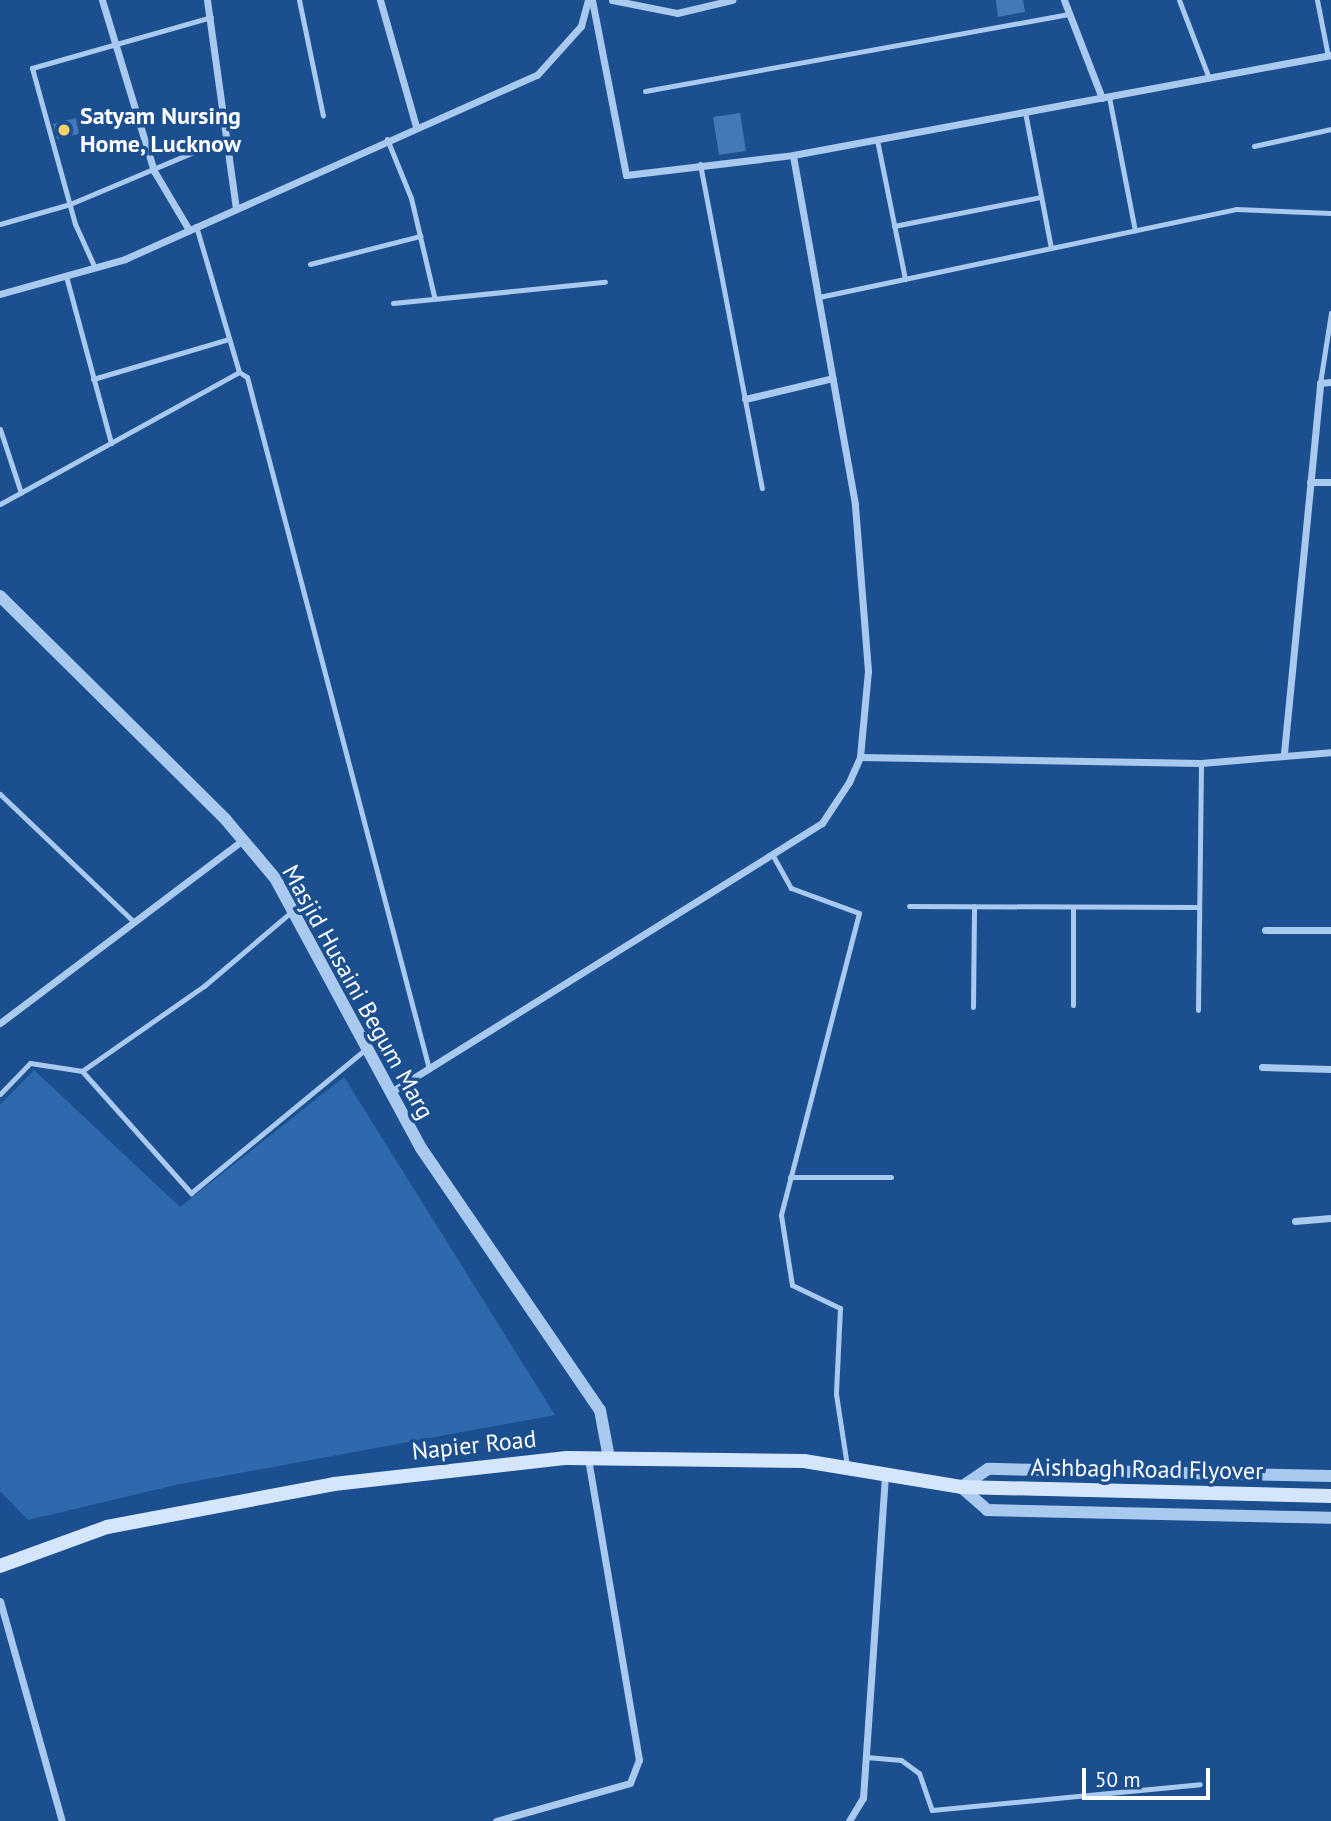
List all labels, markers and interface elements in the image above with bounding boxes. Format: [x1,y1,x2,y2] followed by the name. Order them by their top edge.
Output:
[80,102,243,158] place label: Satyam Nursing Home, Lucknow
[54,120,74,140] marker: Satyam Nursing Home, Lucknow
[276,860,440,1124] street label: Masjid Husaini Begum Marg
[410,1424,538,1466] street label: Napier Road
[1030,1453,1264,1485] street label: Aishbagh Road Flyover
[1086,1755,1214,1799] scale bar
[1095,1766,1141,1793] text: 50 m

